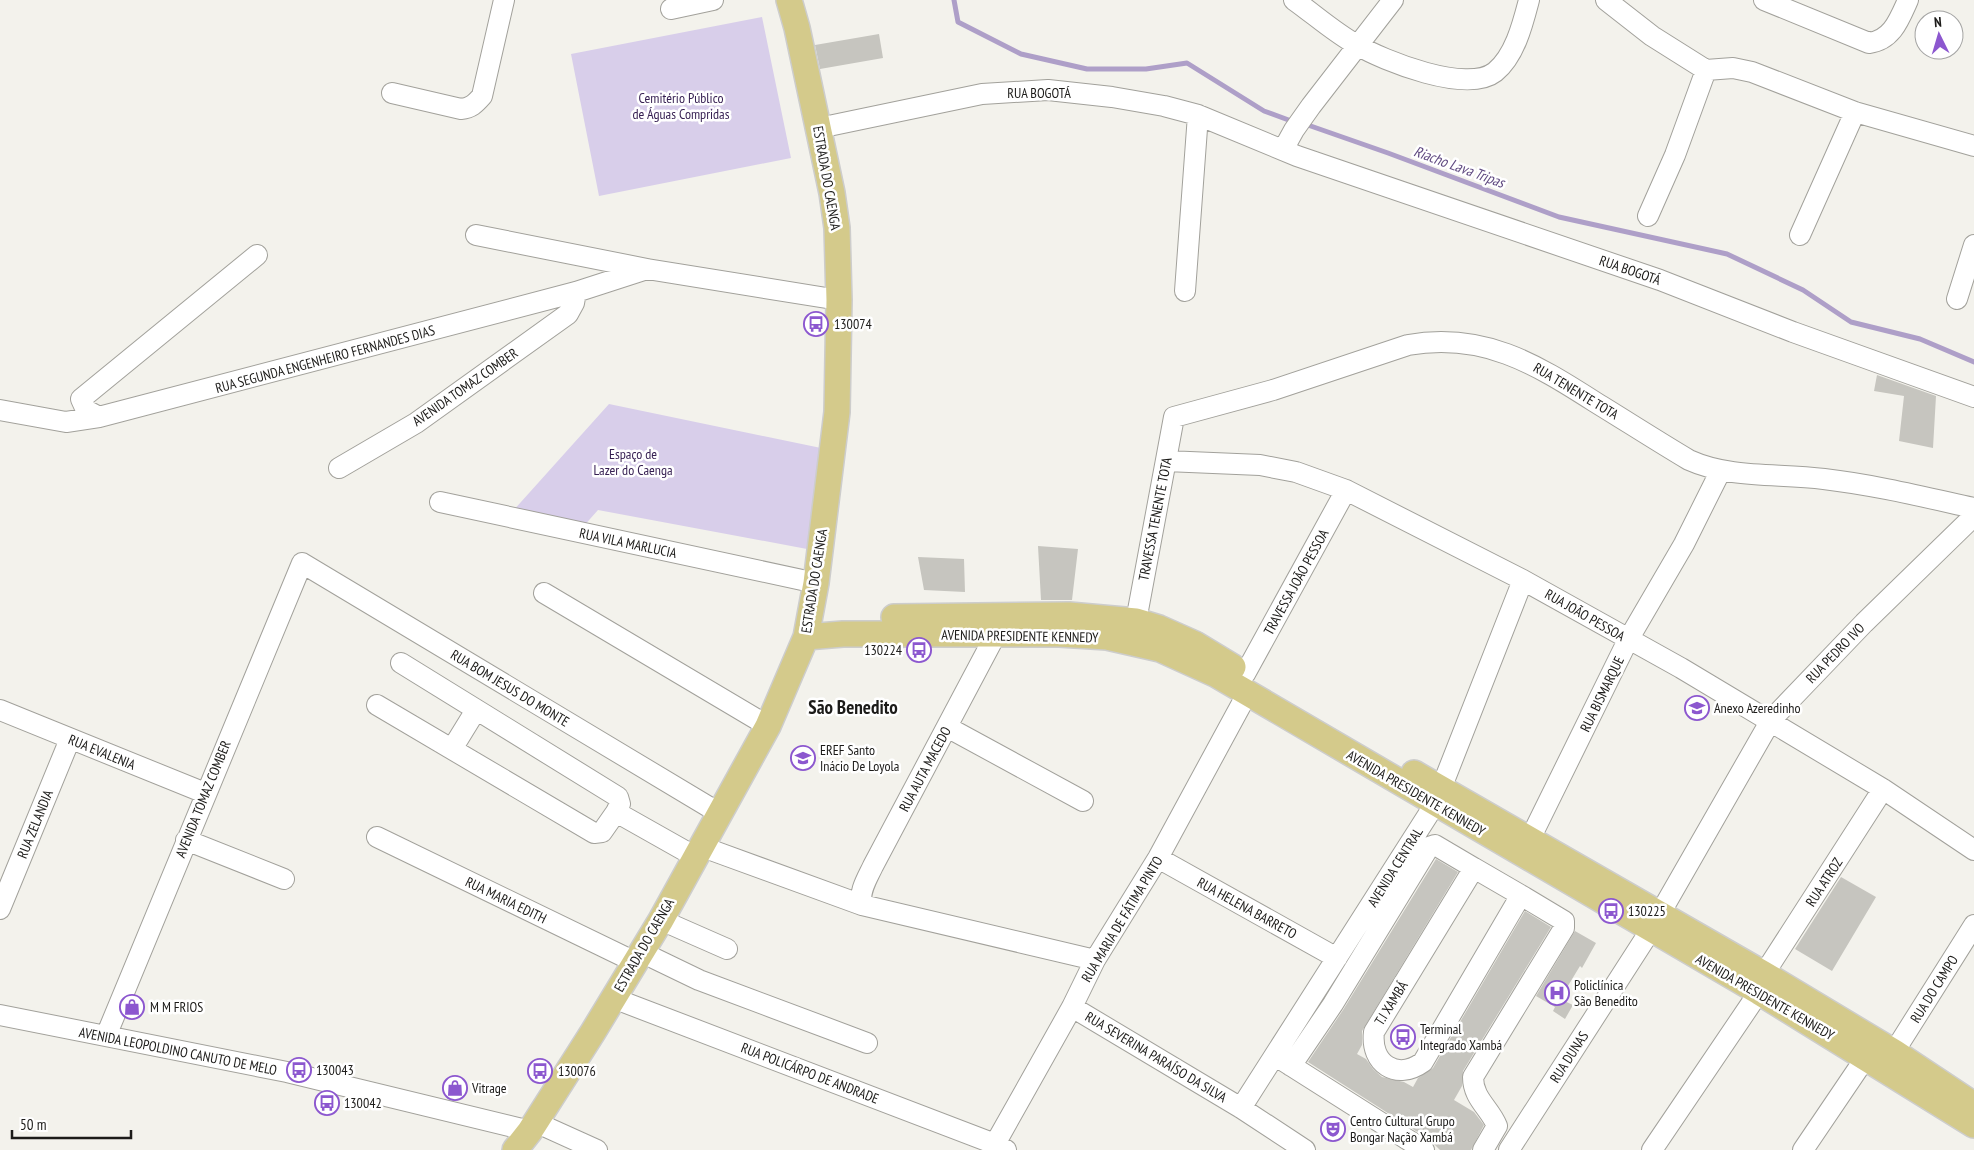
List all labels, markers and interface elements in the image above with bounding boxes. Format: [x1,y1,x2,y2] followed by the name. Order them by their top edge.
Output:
[1914,10,1964,60] north arrow
[1933,13,1942,31] text: N
[1007,84,1071,102] street label: RUA BOGOTÁ
[633,89,730,123] park label: Cemitério Público de Águas Compridas
[809,125,845,232] street label: ESTRADA DO CAENGA
[1411,141,1509,192] water label: Riacho Lava Tripas
[1597,251,1663,289] street label: RUA BOGOTÁ
[803,311,829,337] bus stop icon: 130074
[834,315,872,333] place label: 130074
[213,321,437,397] street label: RUA SEGUNDA ENGENHEIRO FERNANDES DIAS
[409,344,521,430] street label: AVENIDA TOMAZ COMBER
[1530,359,1622,424] street label: RUA TENENTE TOTA
[593,445,673,479] park label: Espaço de Lazer do Caenga
[1134,455,1176,582] street label: TRAVESSA TENENTE TOTA
[578,524,679,562] street label: RUA VILA MARLUCIA
[1259,526,1333,638] street label: TRAVESSA JOÃO PESSOA
[797,527,831,634] street label: ESTRADA DO CAENGA
[1542,585,1628,645] street label: RUA JOÃO PESSOA
[1802,619,1868,687] street label: RUA PEDRO IVO
[941,626,1099,646] street label: AVENIDA PRESIDENTE KENNEDY
[906,637,932,663] bus stop icon: 130224
[864,641,903,659] place label: 130224
[447,645,573,731] street label: RUA BOM JESUS DO MONTE
[1576,653,1628,735] street label: RUA BISMARQUE
[808,695,898,719] district label: São Benedito
[1684,695,1710,721] school or university icon: Anexo Azeredinho
[1714,699,1801,717] place label: Anexo Azeredinho
[895,723,955,815] street label: RUA AUTA MACEDO
[66,730,139,774] street label: RUA EVALENIA
[171,738,235,860] street label: AVENIDA TOMAZ COMBER
[820,741,899,775] place label: EREF Santo Inácio De Loyola
[790,745,816,771] school or university icon: EREF Santo Inácio De Loyola
[1343,746,1489,840] street label: AVENIDA PRESIDENTE KENNEDY
[13,787,57,861] street label: RUA ZELANDIA
[1363,824,1427,910] street label: AVENIDA CENTRAL
[1077,852,1167,985] street label: RUA MARIA DE FÁTIMA PINTO
[1802,854,1846,910] street label: RUA ATROZ
[462,873,550,927] street label: RUA MARIA EDITH
[1194,873,1300,943] street label: RUA HELENA BARRETO
[610,895,678,995] street label: ESTRADA DO CAENGA
[1598,898,1624,924] bus stop icon: 130225
[1628,902,1666,920] place label: 130225
[1692,950,1838,1044] street label: AVENIDA PRESIDENTE KENNEDY
[1906,952,1962,1026] street label: RUA DO CAMPO
[1574,976,1638,1010] place label: Policlínica São Benedito
[1370,977,1412,1029] street label: T.I XAMBÁ
[1544,980,1570,1006] hospital icon: Policlínica São Benedito
[119,994,145,1020] shop icon: M M FRIOS
[150,998,203,1016] place label: M M FRIOS
[1082,1008,1230,1107] street label: RUA SEVERINA PARAÍSO DA SILVA
[1420,1020,1502,1054] place label: Terminal Integrado Xambá
[77,1023,279,1079] street label: AVENIDA LEOPOLDINO CANUTO DE MELO
[1390,1024,1416,1050] bus stop icon: Terminal Integrado Xambá
[1546,1028,1592,1086] street label: RUA DUNAS
[739,1038,881,1108] street label: RUA POLICÁRPO DE ANDRADE
[286,1057,312,1083] bus stop icon: 130043
[527,1058,553,1084] bus stop icon: 130076
[316,1061,354,1079] place label: 130043
[558,1062,596,1080] place label: 130076
[442,1075,468,1101] shop icon: Vitrage
[471,1079,507,1097] place label: Vitrage
[314,1090,340,1116] bus stop icon: 130042
[344,1094,382,1112] place label: 130042
[12,1108,131,1140] scale bar
[1350,1112,1455,1146] place label: Centro Cultural Grupo Bongar Nação Xambá
[20,1115,46,1134] text: 50 m
[1320,1116,1346,1142] theatre icon: Centro Cultural Grupo Bongar Nação Xambá

